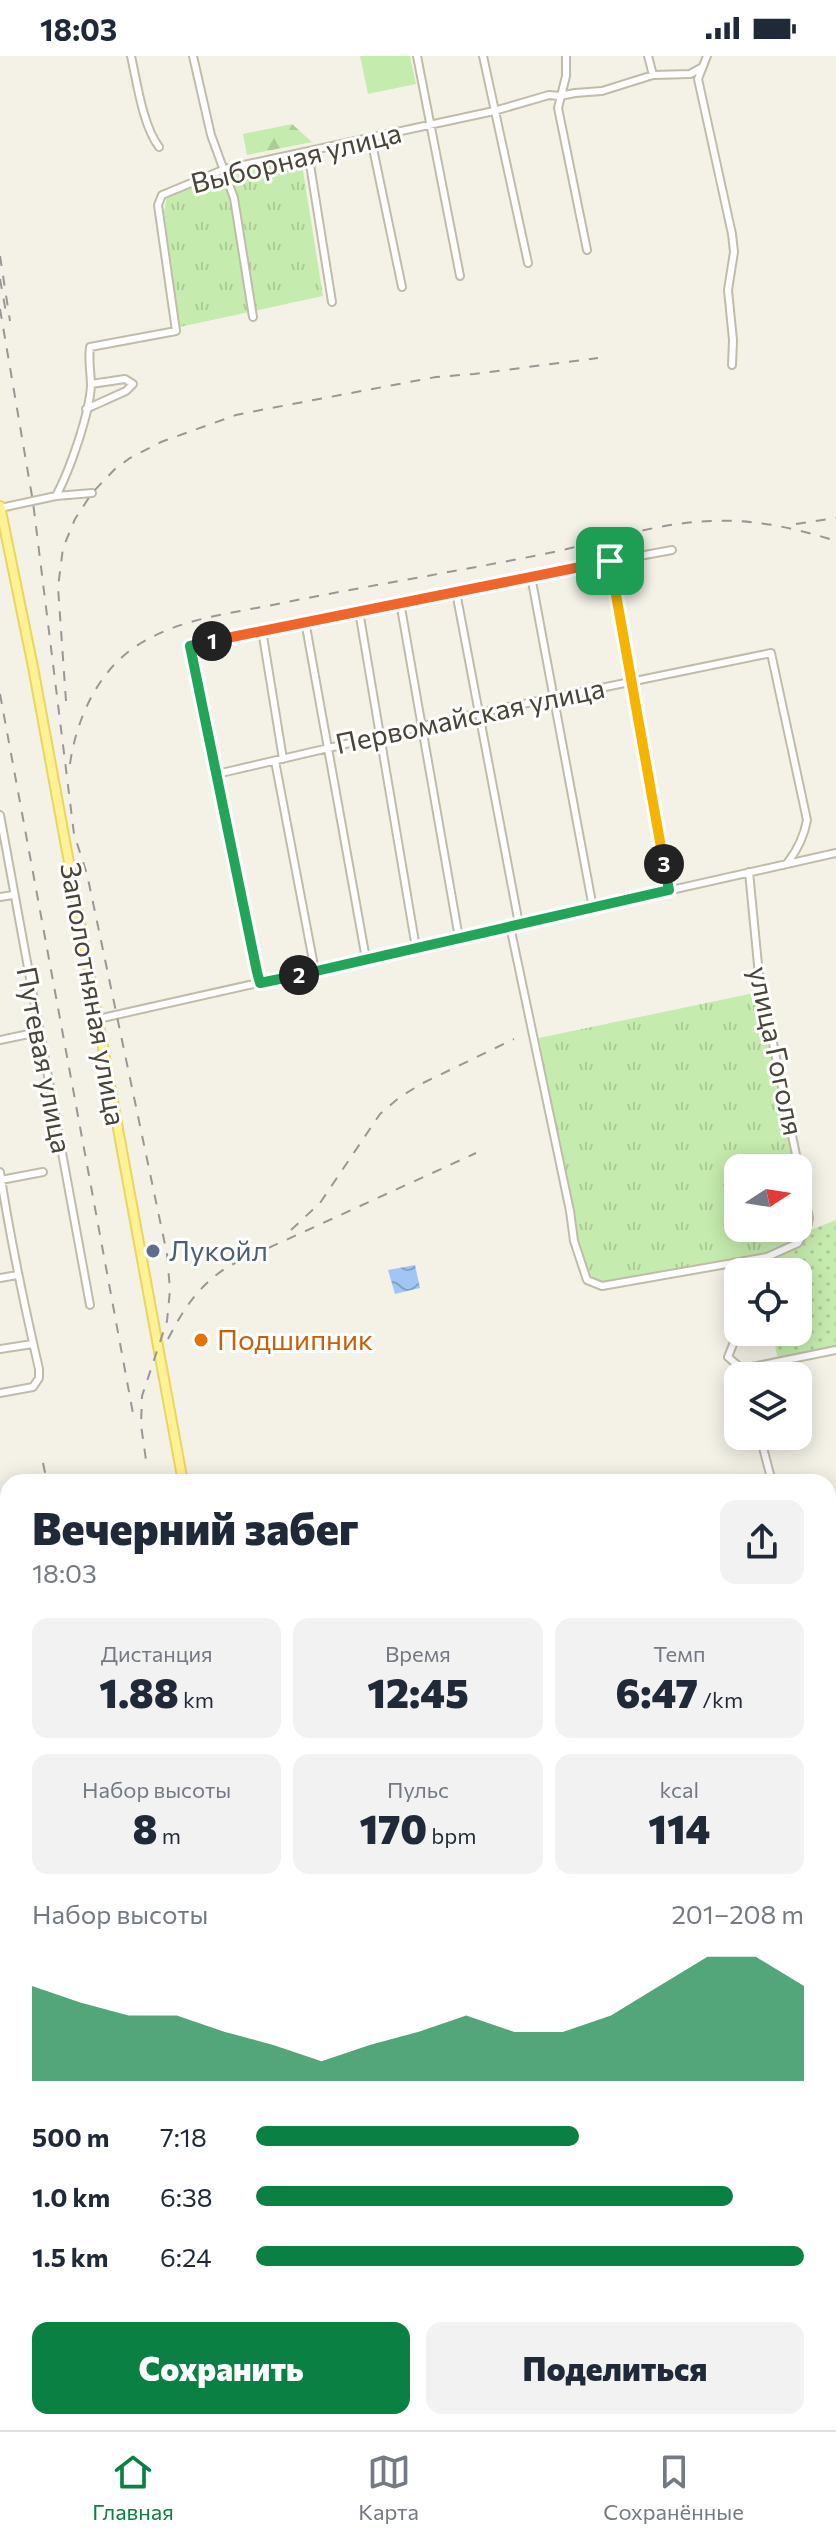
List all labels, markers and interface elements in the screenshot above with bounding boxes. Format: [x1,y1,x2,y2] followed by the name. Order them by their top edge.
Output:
[40,10,117,47] text: 18:03
[187,114,404,200] street label: Выборная улица
[576,527,644,595] pin
[588,539,632,583] icon: arrive
[192,621,232,661] pin: 1
[207,627,217,654] text: 1
[332,670,607,760] street label: Первомайская улица
[644,844,684,884] pin: 3
[658,850,670,877] text: 3
[54,860,134,1128] street label: Заполотняная улица
[279,955,319,995] pin: 2
[293,961,305,988] text: 2
[742,963,811,1138] street label: улица Гоголя
[10,964,80,1156] street label: Путевая улица
[724,1154,812,1242] north arrow
[724,1154,812,1450] map controls
[169,1233,268,1267] place label: Лукойл
[144,1242,162,1260] marker: Лукойл
[724,1258,812,1346] button: locate
[217,1322,373,1356] place label: Подшипник
[192,1331,210,1349] marker: Подшипник
[724,1362,812,1450] button: layers
[32,1500,358,1554] text: Вечерний забег
[720,1500,804,1584] button: share
[32,1557,97,1588] text: 18:03
[101,1640,213,1667] text: Дистанция
[385,1640,451,1667] text: Время
[653,1640,705,1667] text: Темп
[99,1667,179,1716] text: 1.88
[367,1667,469,1716] text: 12:45
[615,1667,698,1716] text: 6:47
[179,1686,214,1713] text: km
[698,1686,743,1713] text: /km
[82,1776,231,1803] text: Набор высоты
[387,1776,449,1803] text: Пульс
[660,1776,699,1803] text: kcal
[132,1803,157,1852] text: 8
[359,1803,427,1852] text: 170
[648,1803,710,1852] text: 114
[157,1822,181,1849] text: m
[427,1822,477,1849] text: bpm
[32,1898,208,1929] text: Набор высоты
[672,1898,804,1929] text: 201–208 m
[32,2121,109,2152] text: 500 m
[160,2121,207,2152] text: 7:18
[32,2181,110,2212] text: 1.0 km
[160,2181,213,2212] text: 6:38
[32,2241,108,2272] text: 1.5 km
[160,2241,212,2272] text: 6:24
[32,2322,410,2414] button: Сохранить
[426,2322,804,2414] button: Поделиться
[92,2450,174,2525] tab: Главная
[358,2450,419,2525] tab: Карта
[603,2450,744,2525] tab: Сохранённые

